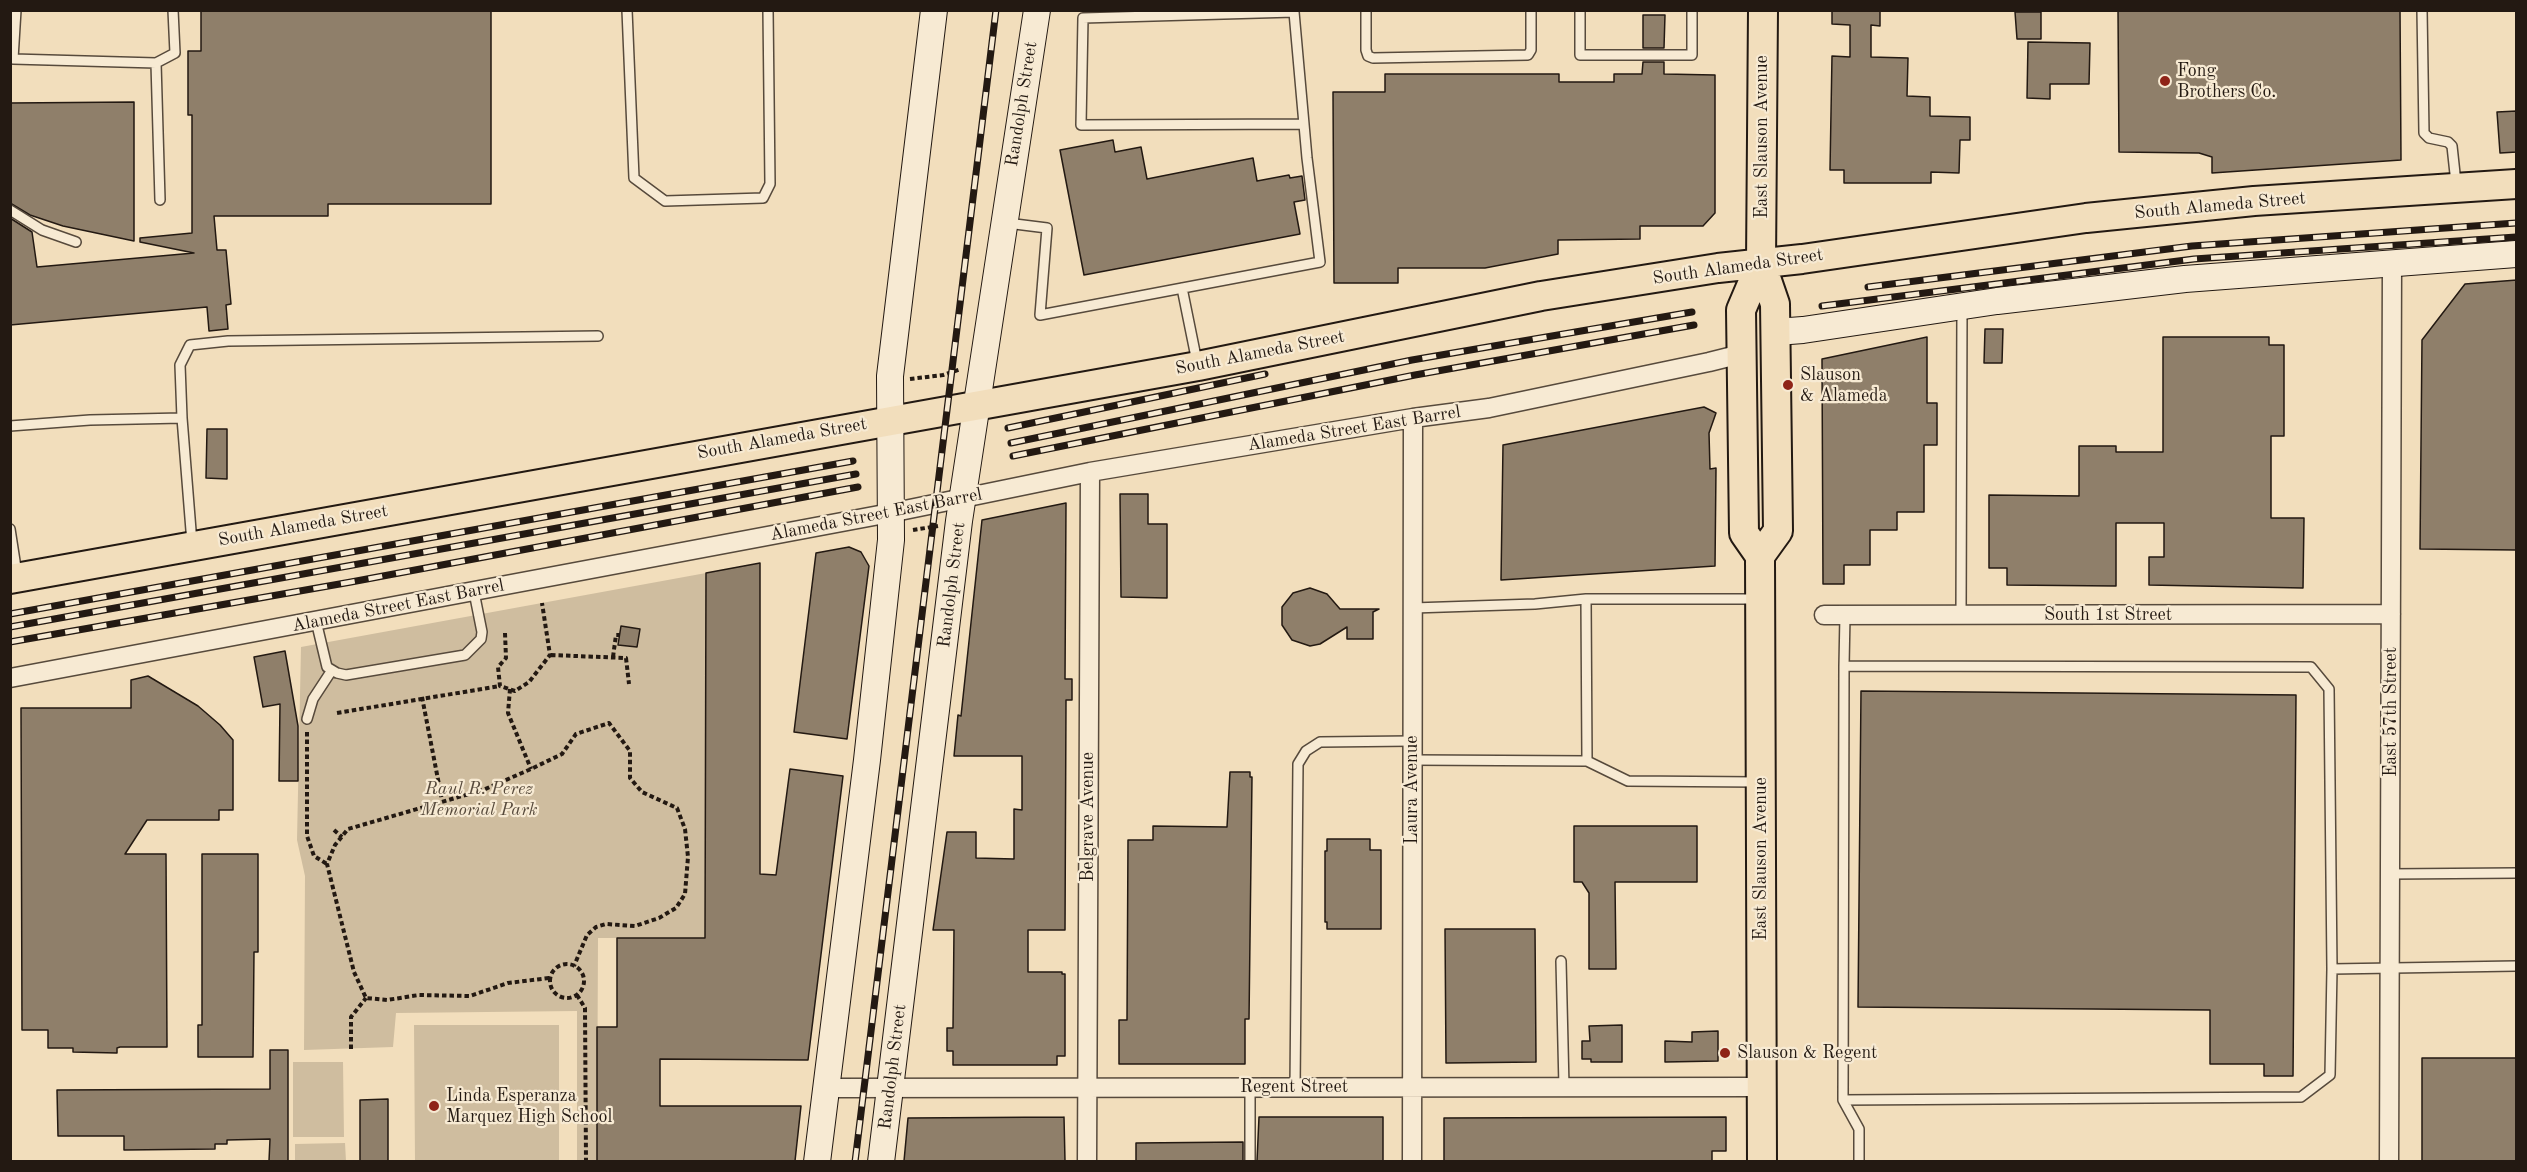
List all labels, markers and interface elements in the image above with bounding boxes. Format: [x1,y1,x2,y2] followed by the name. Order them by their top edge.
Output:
[1001,40,1043,168] street label: Randolph Street
[1751,55,1773,219] street label: East Slauson Avenue
[2177,60,2276,103] place label: Fong Brothers Co.
[2158,74,2172,88] marker: Fong Brothers Co.
[2133,188,2307,224] street label: South Alameda Street
[1651,244,1825,290] street label: South Alameda Street
[1174,326,1346,380] street label: South Alameda Street
[1800,364,1888,406] place label: Slauson & Alameda
[1781,378,1795,392] marker: Slauson & Alameda
[1246,401,1462,457] street label: Alameda Street East Barrel
[695,413,869,465] street label: South Alameda Street
[768,484,984,546] street label: Alameda Street East Barrel
[216,500,390,552] street label: South Alameda Street
[934,521,970,649] street label: Randolph Street
[290,575,506,637] street label: Alameda Street East Barrel
[2044,604,2172,626] street label: South 1st Street
[2380,647,2402,777] street label: East 57th Street
[1401,735,1423,845] street label: Laura Avenue
[1077,752,1099,882] street label: Belgrave Avenue
[1750,777,1772,941] street label: East Slauson Avenue
[420,778,538,820] park label: Raul R. Perez Memorial Park
[875,1003,911,1131] street label: Randolph Street
[1737,1042,1877,1064] place label: Slauson & Regent
[1718,1046,1732,1060] marker: Slauson & Regent
[1240,1076,1348,1098] street label: Regent Street
[446,1085,612,1128] place label: Linda Esperanza Marquez High School
[427,1099,441,1113] marker: Linda Esperanza Marquez High School

